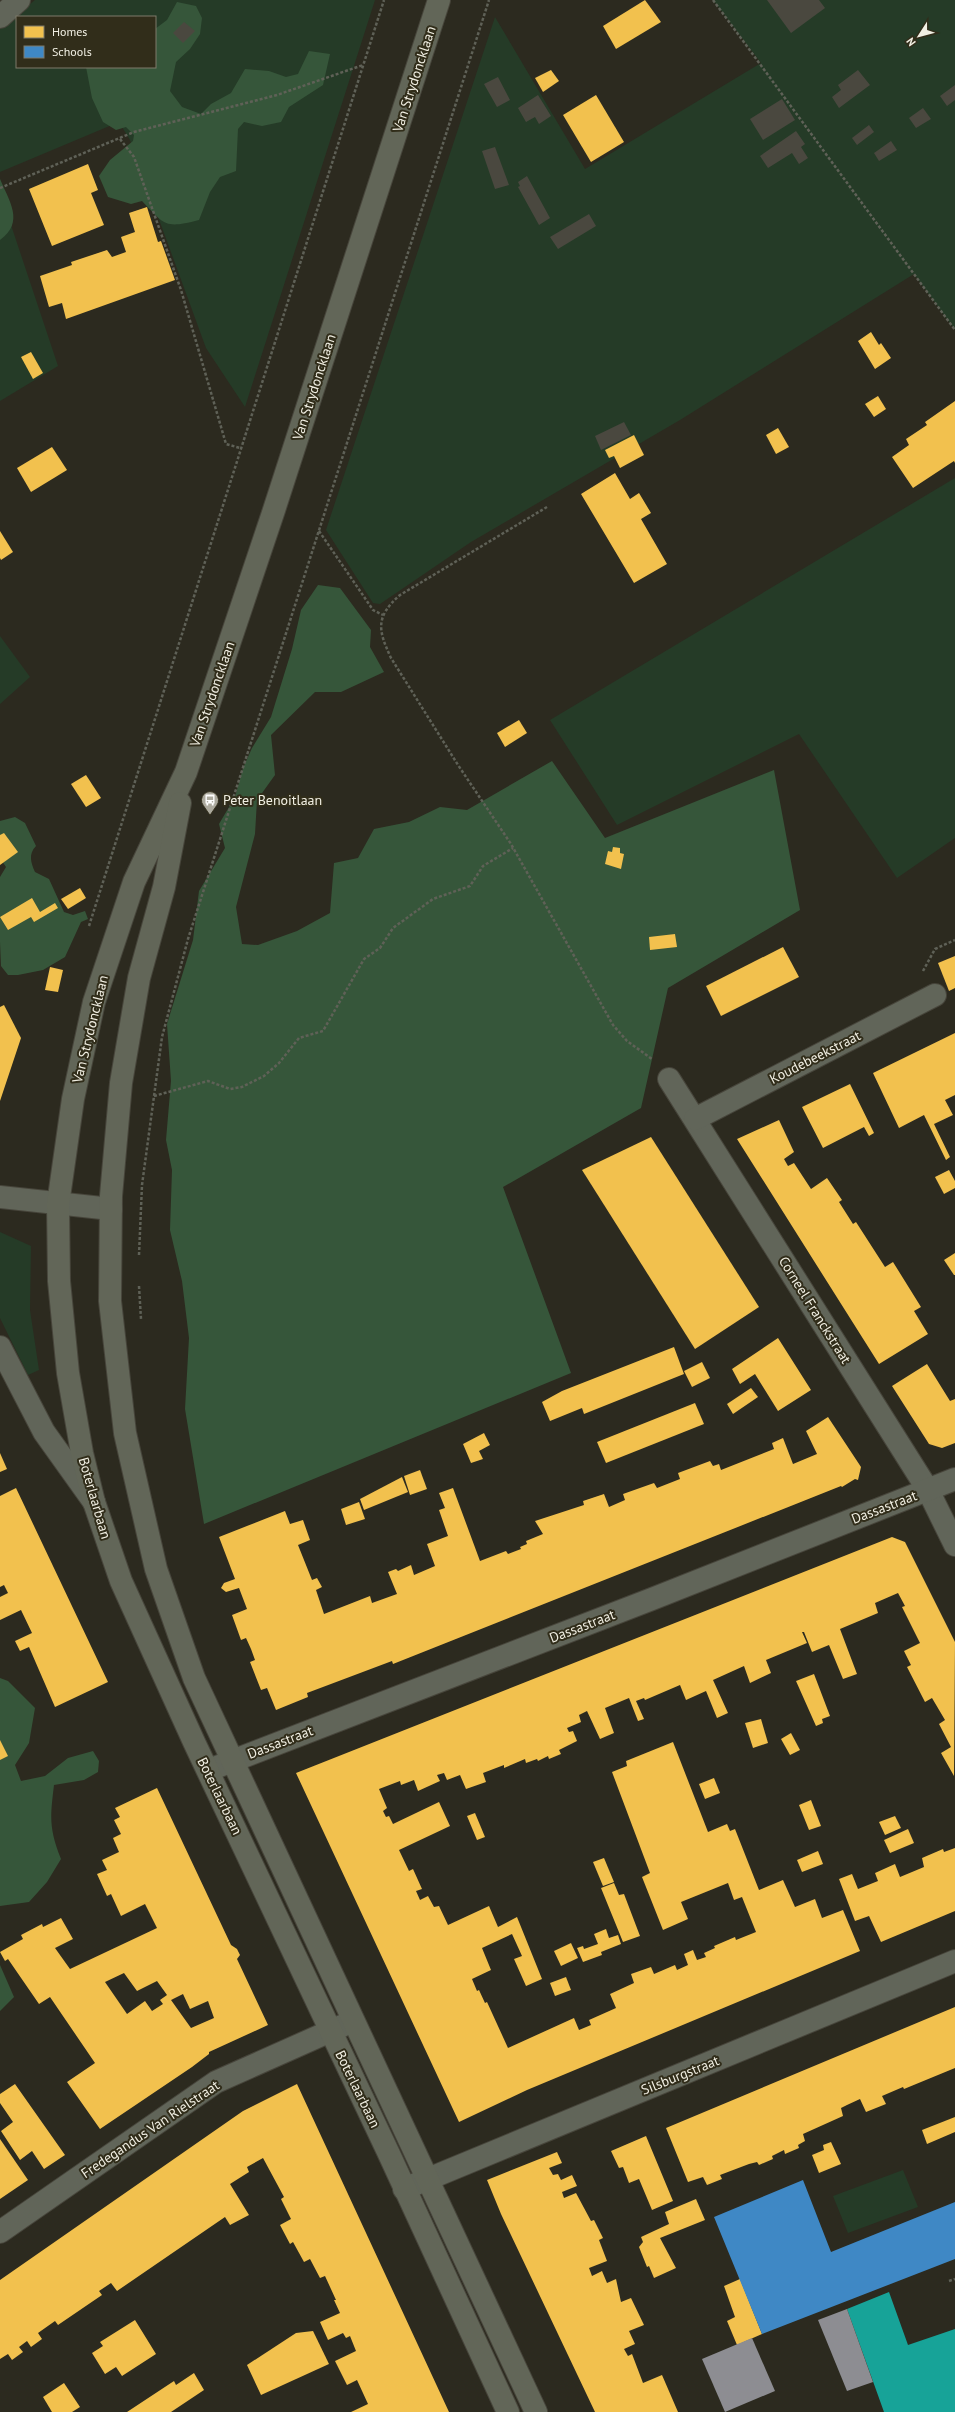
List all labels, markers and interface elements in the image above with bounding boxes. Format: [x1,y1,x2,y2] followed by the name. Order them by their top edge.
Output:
[16,16,156,68] legend
[899,16,939,56] north arrow
[52,24,87,39] text: Homes
[388,24,440,135] street label: Van Strydoncklaan
[903,35,919,49] text: N
[52,44,92,59] text: Schools
[288,332,340,443] street label: Van Strydoncklaan
[185,639,238,750] street label: Van Strydoncklaan
[200,790,220,815] bus stop icon: Peter Benoitlaan
[223,791,322,809] place label: Peter Benoitlaan
[68,973,112,1086] street label: Van Strydoncklaan
[766,1026,864,1088] street label: Koudebeekstraat
[775,1253,855,1367] street label: Corneel Franckstraat
[75,1455,115,1541] street label: Boterlaarbaan
[849,1486,920,1528] street label: Dassastraat
[547,1605,618,1647] street label: Dassastraat
[245,1721,316,1763] street label: Dassastraat
[193,1754,247,1838] street label: Boterlaarbaan
[331,2047,385,2131] street label: Boterlaarbaan
[638,2051,722,2099] street label: Silsburgstraat
[77,2076,223,2182] street label: Fredegandus Van Rielstraat

